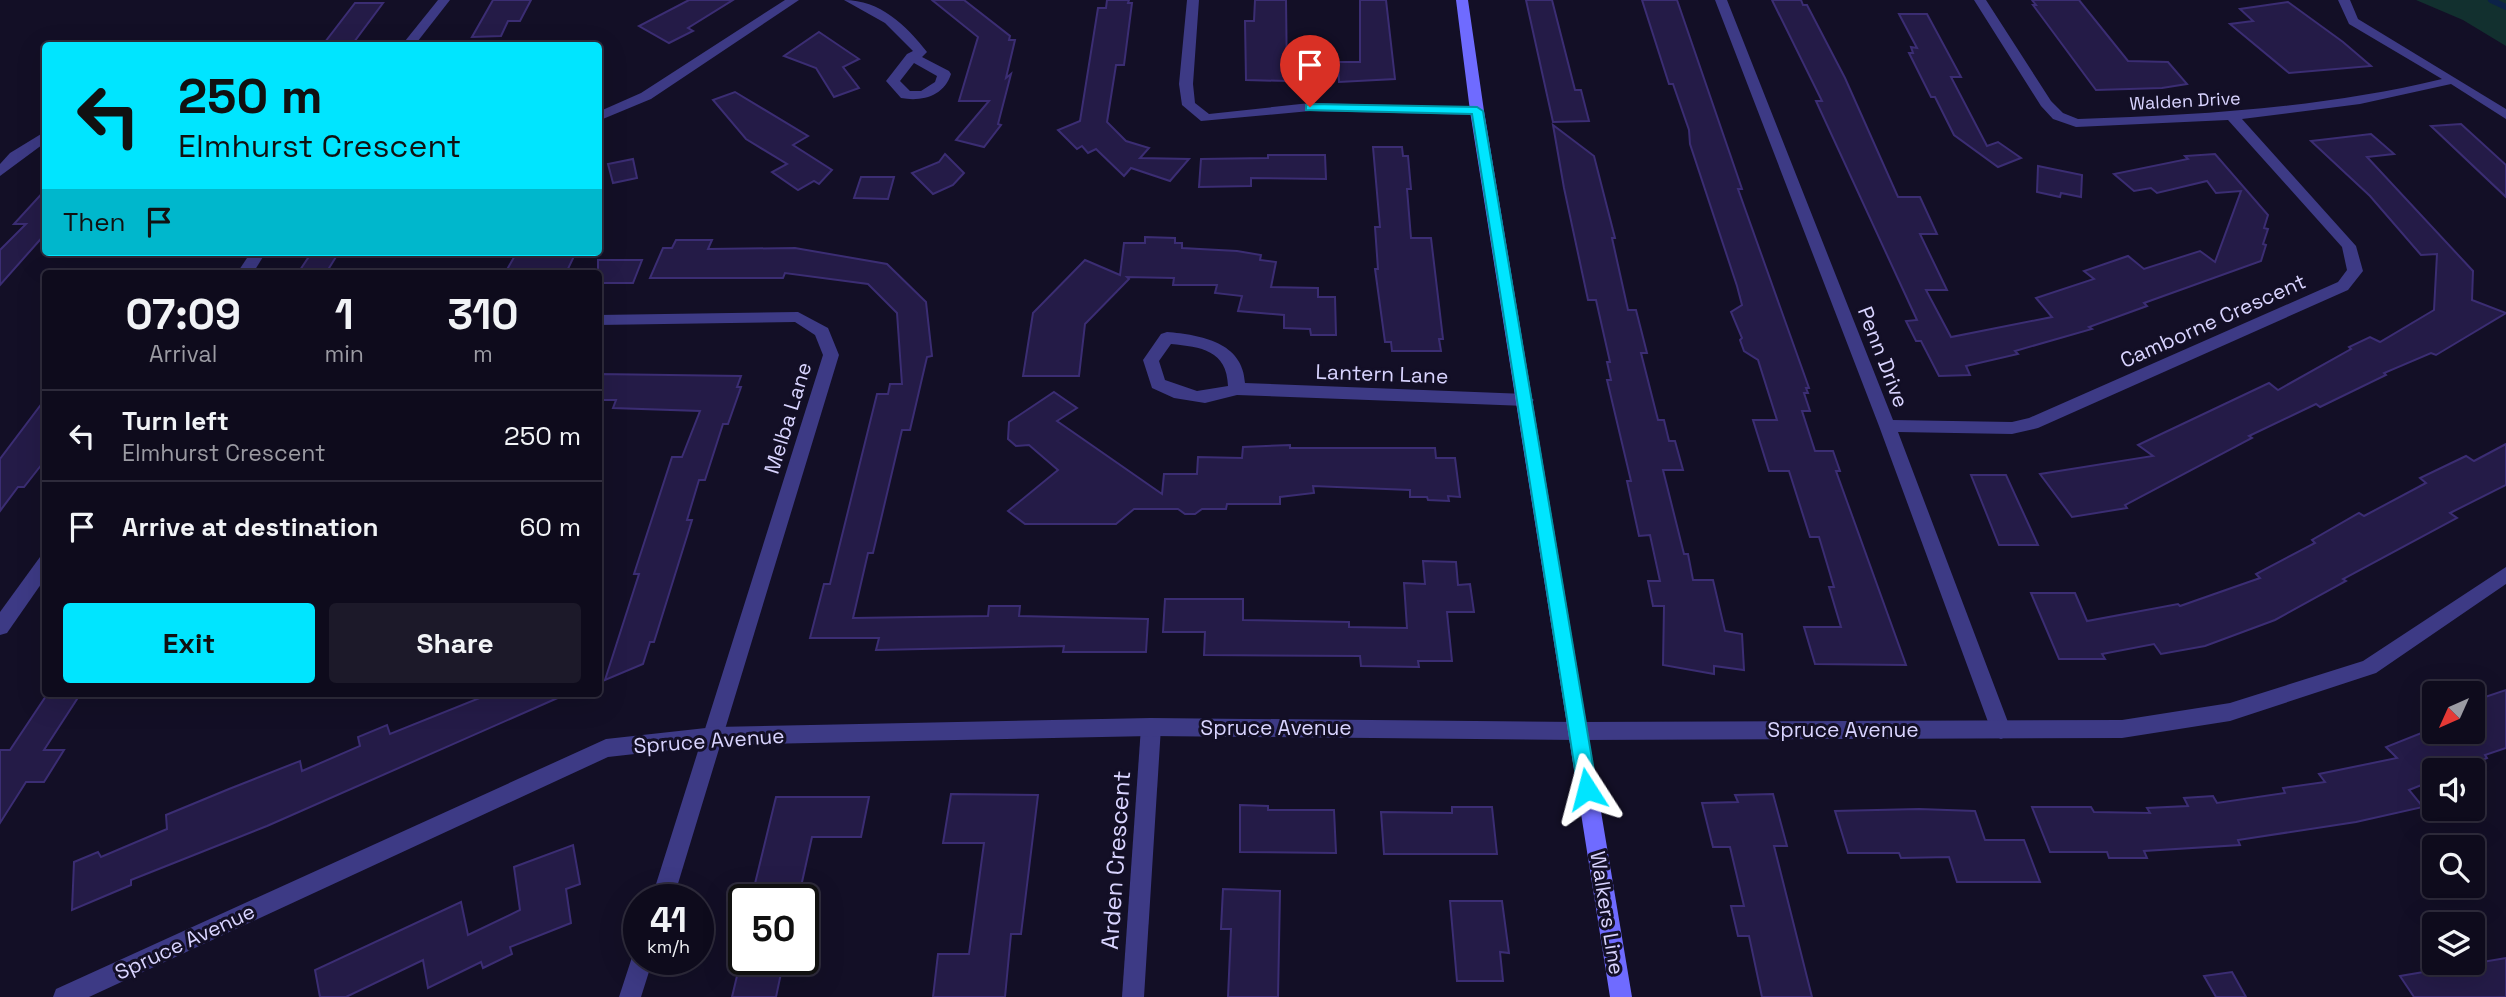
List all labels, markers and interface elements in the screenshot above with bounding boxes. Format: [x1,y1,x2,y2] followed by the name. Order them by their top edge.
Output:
[1280,35,1340,107] pin
[1291,46,1329,84] icon: arrive
[178,65,323,127] text: 250 m
[63,70,154,161] icon: left
[2129,86,2241,115] street label: Walden Drive
[178,126,461,166] text: Elmhurst Crescent
[140,203,178,241] icon: arrive
[63,205,126,239] text: Then
[2116,267,2310,374] street label: Camborne Crescent
[126,288,241,341] text: 07:09
[335,288,354,341] text: 1
[447,288,518,341] text: 310
[1852,302,1915,411] street label: Penn Drive
[149,339,217,369] text: Arrival
[324,339,364,369] text: min
[473,339,493,369] text: m
[1315,358,1449,389] street label: Lantern Lane
[758,359,817,477] street label: Melba Lane
[122,404,229,438] text: Turn left
[63,417,101,455] icon: left
[504,419,581,453] text: 250 m
[122,438,326,468] text: Elmhurst Crescent
[63,508,101,546] icon: arrive
[122,510,379,544] text: Arrive at destination
[519,510,581,544] text: 60 m
[63,603,315,683] button: Exit
[329,603,581,683] button: Share
[2422,681,2485,744] north arrow
[2422,681,2485,975] map controls
[1200,714,1352,741] street label: Spruce Avenue
[1767,716,1919,743] street label: Spruce Avenue
[632,722,785,759] street label: Spruce Avenue
[1550,752,1624,826] position arrow
[2422,758,2485,821] button: sound
[1094,770,1137,950] street label: Arden Crescent
[2422,835,2485,898] button: search
[1584,849,1631,977] street label: Walkers Line
[728,884,819,975] speed limit sign: 50
[110,897,259,986] street label: Spruce Avenue
[650,898,687,942] text: 41
[2422,912,2485,975] button: layers
[647,935,690,958] text: km/h

